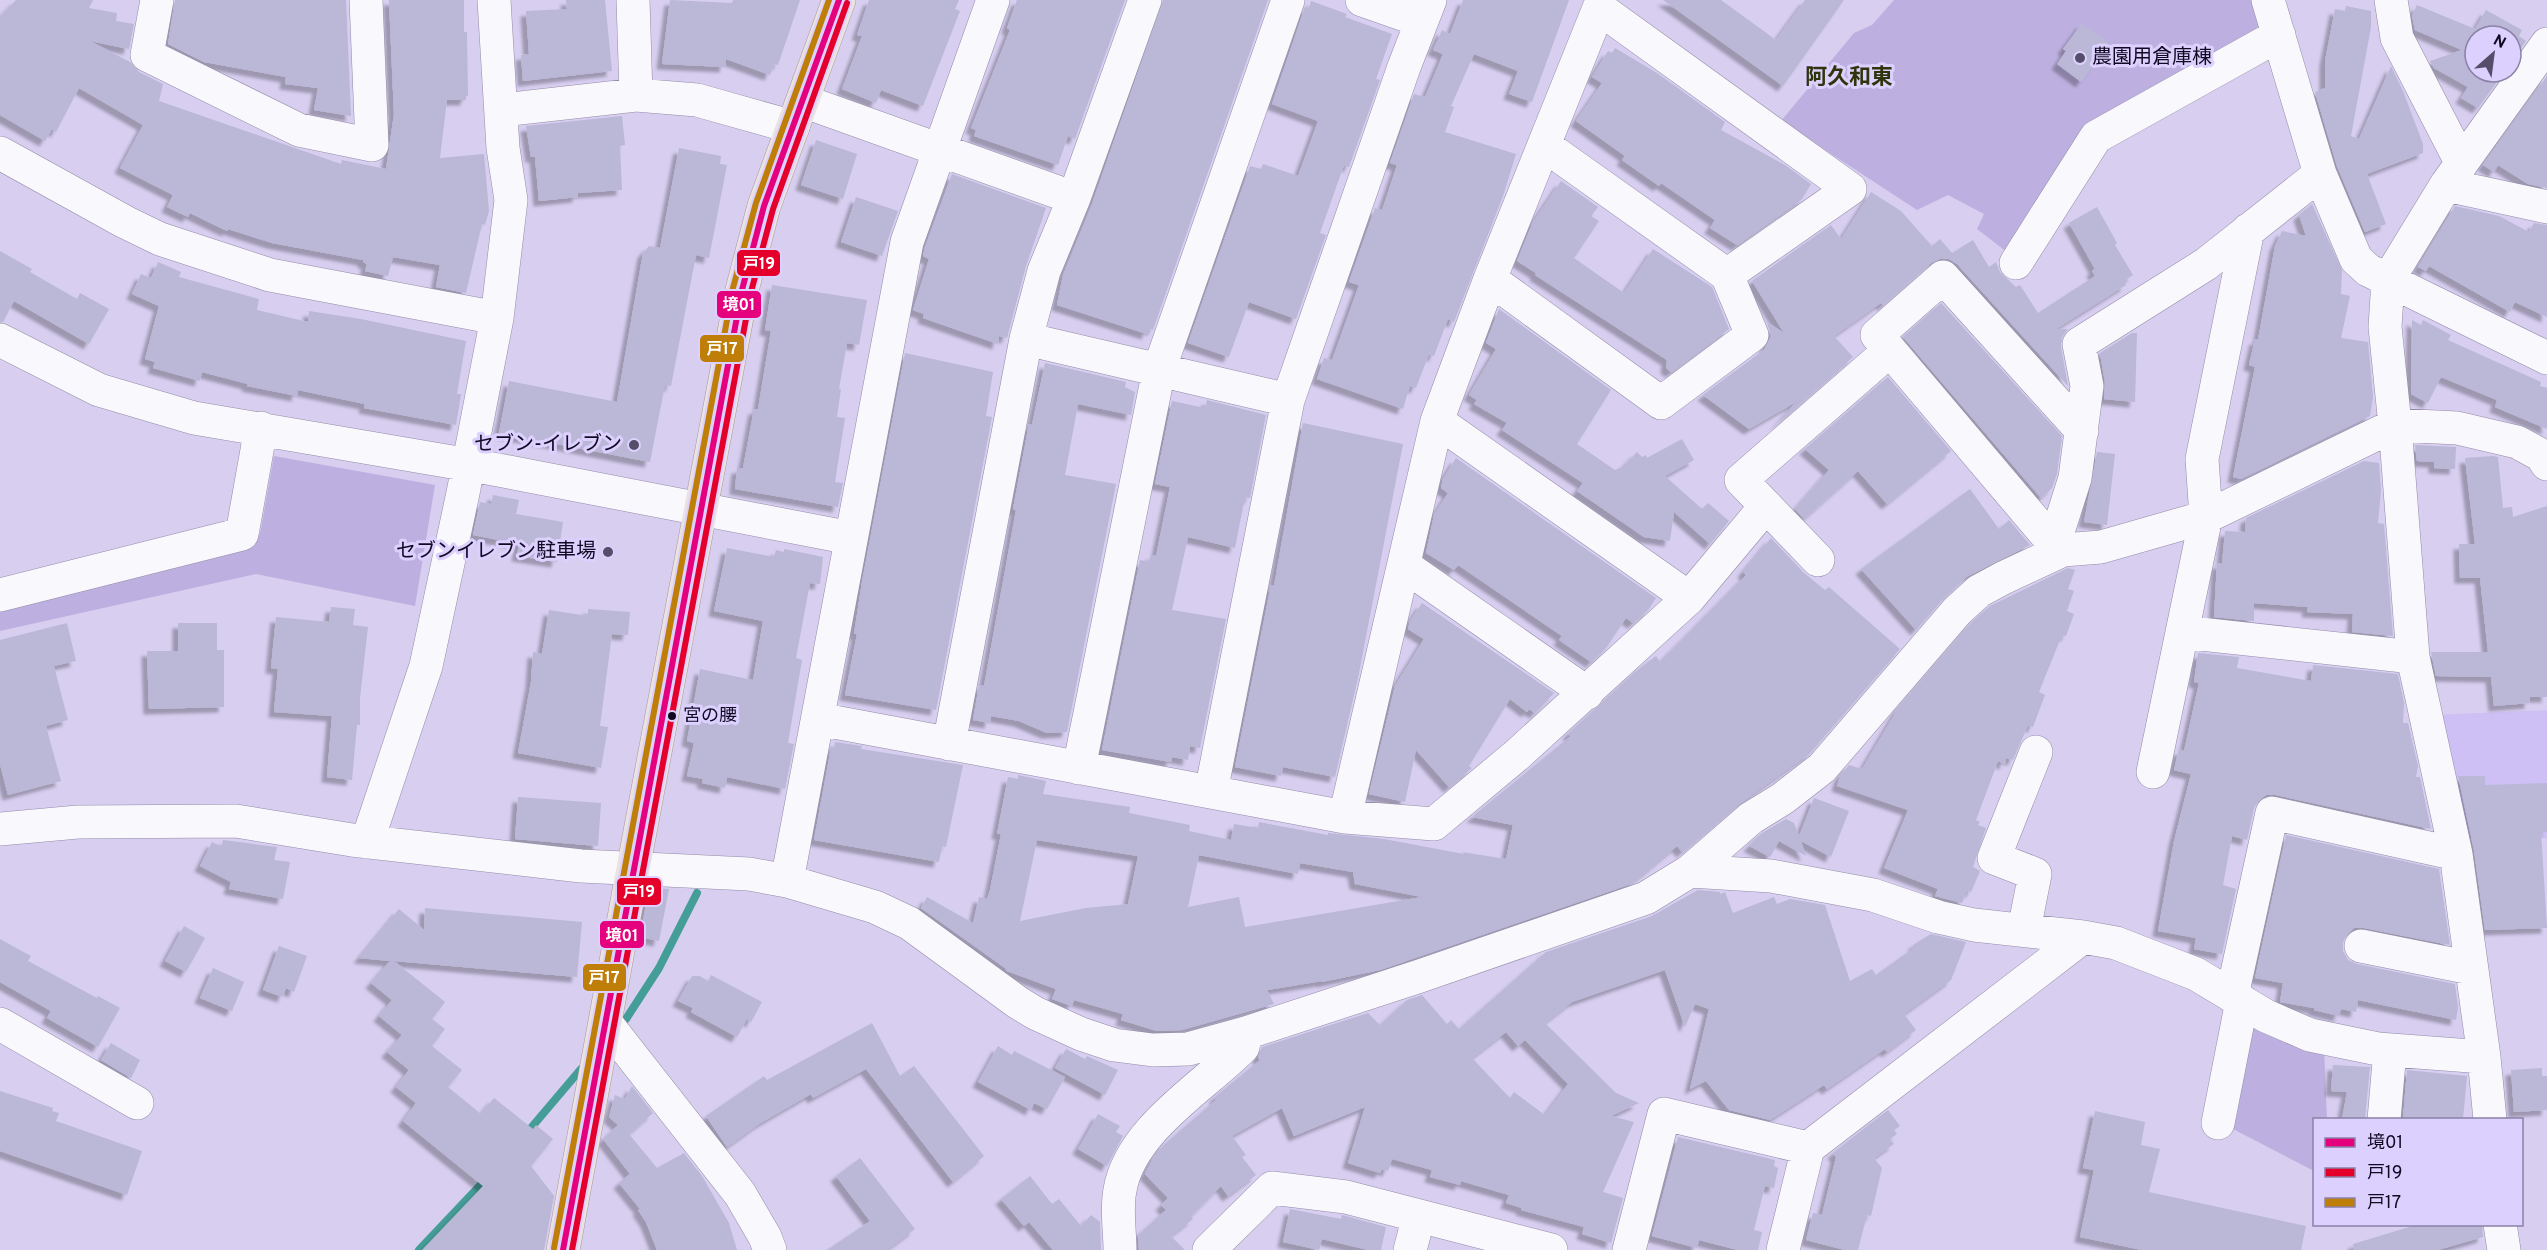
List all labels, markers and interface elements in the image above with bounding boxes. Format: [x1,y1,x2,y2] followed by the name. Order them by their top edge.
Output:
[2463,24,2523,84] north arrow
[2489,31,2509,54] text: N
[2092,45,2212,71] place label: 農園用倉庫棟
[2073,51,2087,65] marker: 農園用倉庫棟
[1805,65,1893,92] district label: 阿久和東
[736,249,781,277] line badge: 戸19
[743,255,775,275] text: 戸19
[716,290,762,319] line badge: 境01
[723,296,755,316] text: 境01
[699,334,745,363] line badge: 戸17
[707,340,737,360] text: 戸17
[474,432,622,458] place label: セブン-イレブン
[627,438,641,452] marker: セブン-イレブン
[396,539,596,565] place label: セブンイレブン駐車場
[601,545,615,559] marker: セブンイレブン駐車場
[683,705,737,728] place label: 宮の腰
[666,710,678,722] marker: 宮の腰
[616,877,662,906] line badge: 戸19
[623,883,655,903] text: 戸19
[599,920,645,949] line badge: 境01
[606,927,638,947] text: 境01
[582,963,627,992] line badge: 戸17
[589,969,619,989] text: 戸17
[2313,1118,2523,1226] legend
[2367,1132,2403,1155] text: 境01
[2367,1162,2402,1185] text: 戸19
[2367,1192,2401,1215] text: 戸17

